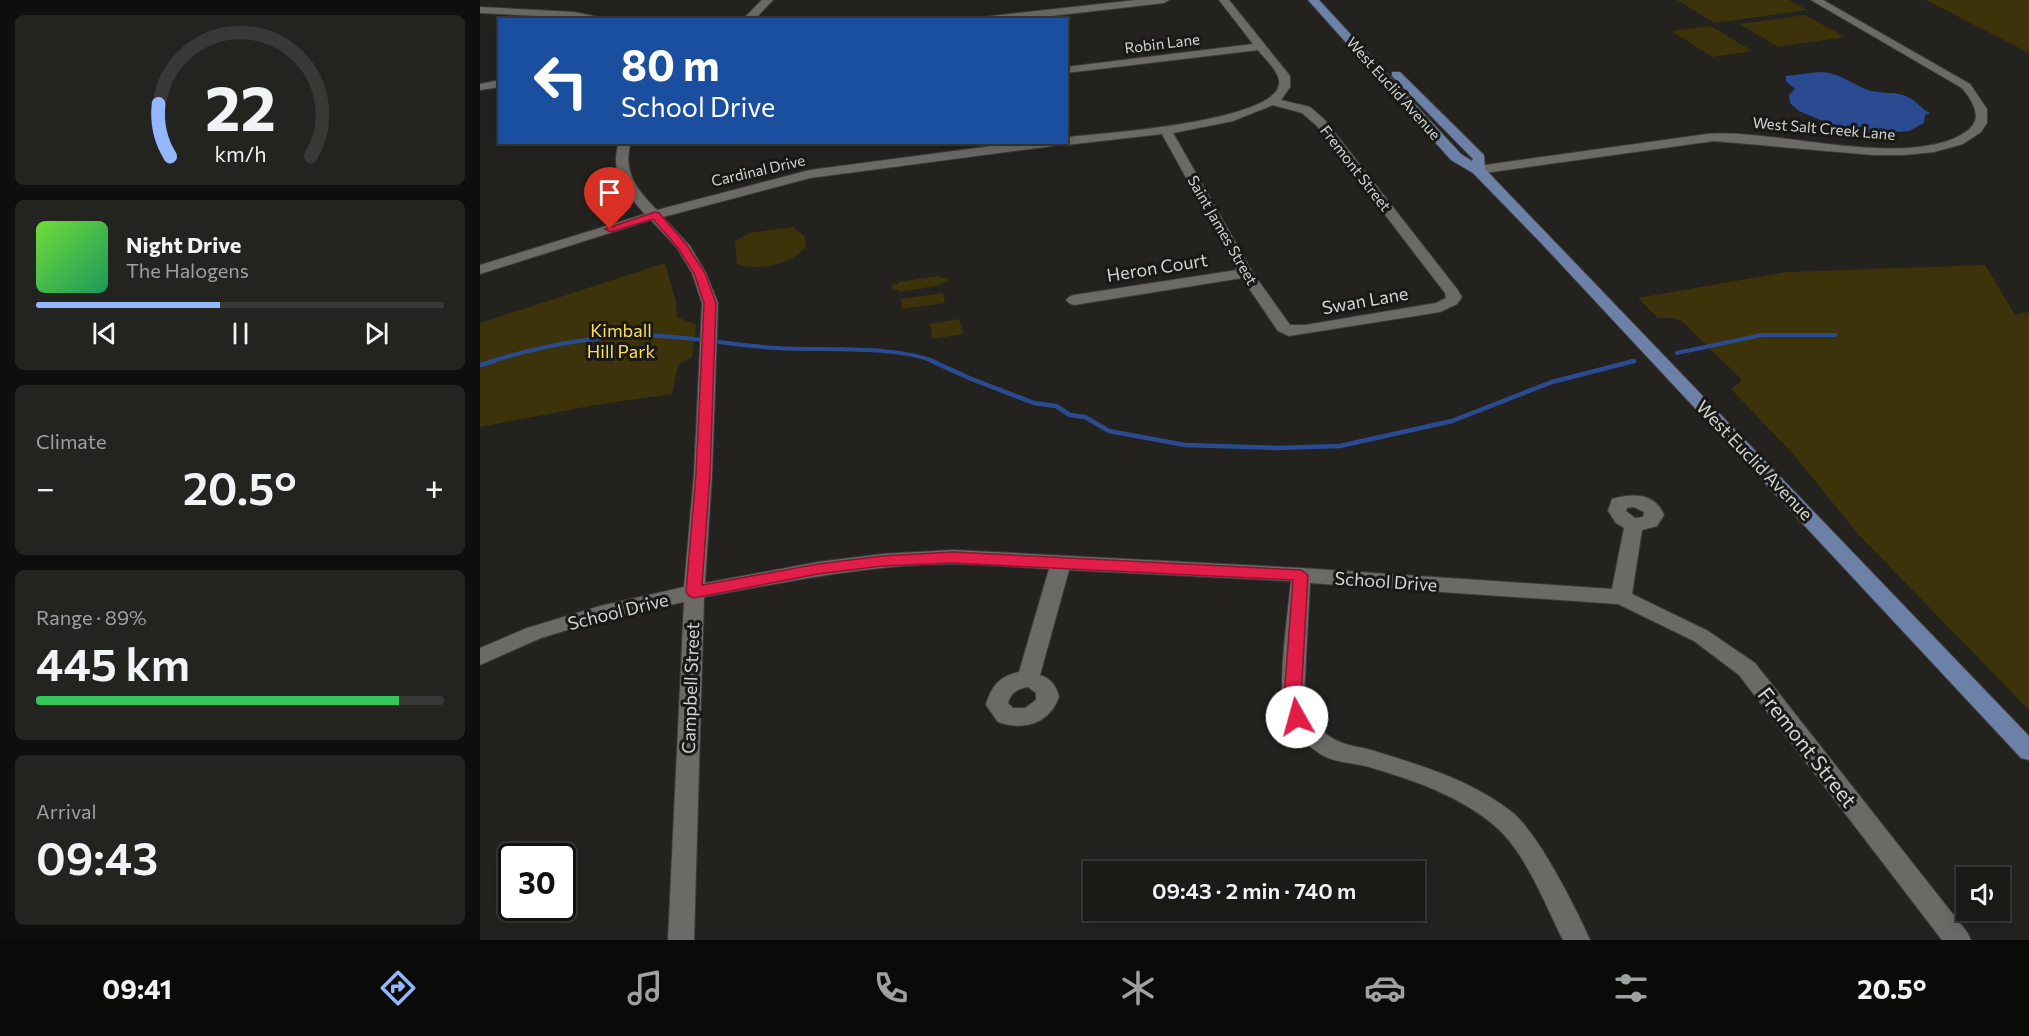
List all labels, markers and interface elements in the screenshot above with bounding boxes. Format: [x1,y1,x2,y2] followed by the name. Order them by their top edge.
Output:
[1123,29,1201,57] street label: Robin Lane
[1343,33,1445,143] street label: West Euclid Avenue
[621,38,720,90] text: 80 m
[522,42,600,120] icon: left
[204,68,276,144] text: 22
[621,90,775,123] text: School Drive
[1752,113,1896,143] street label: West Salt Creek Lane
[1317,121,1395,215] street label: Fremont Street
[214,140,266,166] text: km/h
[709,150,807,190] street label: Cardinal Drive
[584,167,635,229] pin
[1184,172,1262,288] street label: Saint James Street
[593,176,626,209] icon: arrive
[126,231,241,258] text: Night Drive
[1105,248,1209,286] street label: Heron Court
[126,258,249,282] text: The Halogens
[1320,282,1410,318] street label: Swan Lane
[88,317,121,350] icon: previous
[224,317,257,350] icon: pause
[360,317,393,350] icon: next
[587,319,655,362] park label: Kimball Hill Park
[1692,395,1818,525] street label: West Euclid Avenue
[36,429,106,453] text: Climate
[183,459,297,514] text: 20.5°
[36,466,55,507] text: −
[425,466,444,507] text: +
[1334,566,1438,596] street label: School Drive
[565,588,671,634] street label: School Drive
[36,605,147,629] text: Range · 89%
[677,622,703,754] street label: Campbell Street
[36,635,190,690] text: 445 km
[1753,682,1863,812] street label: Fremont Street
[1265,685,1329,749] position arrow
[36,799,97,823] text: Arrival
[36,829,158,884] text: 09:43
[498,843,576,921] speed limit sign: 30
[1956,867,2010,921] map controls
[1956,867,2010,921] button: sound
[1152,877,1356,904] text: 09:43 · 2 min · 740 m
[377,967,419,1009] icon: directions
[624,967,666,1009] icon: music
[870,967,912,1009] icon: phone
[1117,967,1159,1009] icon: climate
[1364,967,1406,1009] icon: car
[1610,967,1652,1009] icon: filters
[102,972,172,1005] text: 09:41
[1857,972,1927,1005] text: 20.5°

